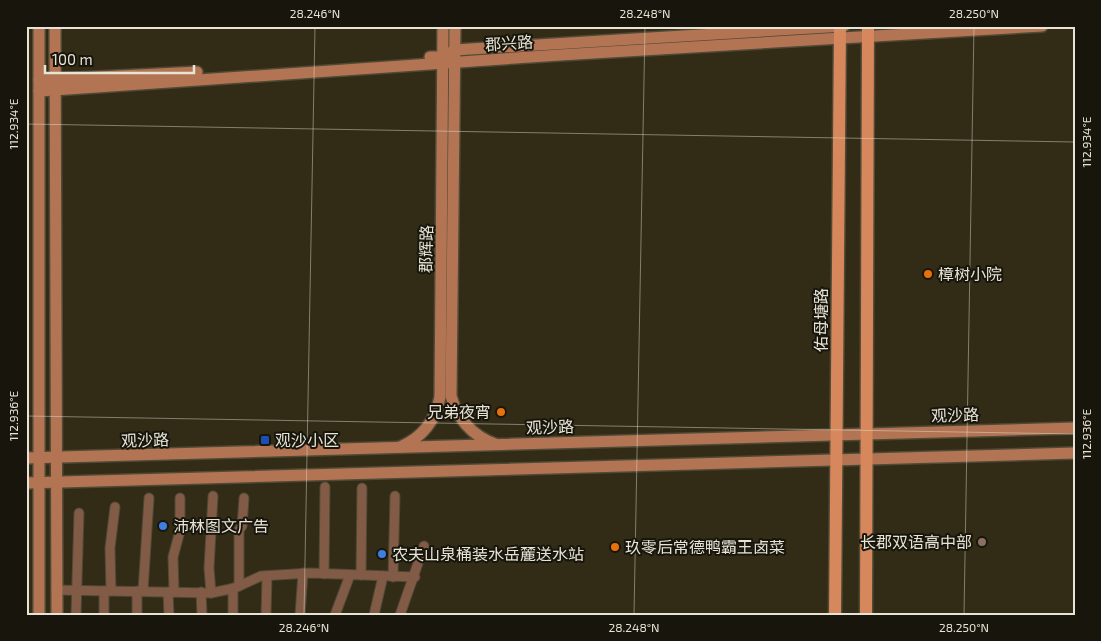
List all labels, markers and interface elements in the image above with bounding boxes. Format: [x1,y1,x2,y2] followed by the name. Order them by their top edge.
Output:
[290,6,340,20] text: 28.246°N
[619,6,671,20] text: 28.248°N
[949,6,999,20] text: 28.250°N
[484,31,534,54] street label: 郡兴路
[45,42,194,74] scale bar
[52,50,93,68] text: 100 m
[6,98,20,150] text: 112.934°E
[1079,116,1093,168] text: 112.934°E
[416,225,435,273] street label: 郡辉路
[938,264,1002,283] place label: 樟树小院
[922,268,934,280] marker: 樟树小院
[811,288,830,352] street label: 佑母塘路
[6,390,20,441] text: 112.936°E
[427,402,491,421] place label: 兄弟夜宵
[931,404,979,425] street label: 观沙路
[495,406,507,418] marker: 兄弟夜宵
[1079,408,1093,459] text: 112.936°E
[526,416,574,437] street label: 观沙路
[121,429,169,450] street label: 观沙路
[275,430,339,449] place label: 观沙小区
[259,434,271,446] marker: 观沙小区
[173,516,269,535] place label: 沛林图文广告
[157,520,169,532] marker: 沛林图文广告
[860,532,972,551] place label: 长郡双语高中部
[976,536,988,548] marker: 长郡双语高中部
[625,537,785,556] place label: 玖零后常德鸭霸王卤菜
[609,541,621,553] marker: 玖零后常德鸭霸王卤菜
[392,544,584,563] place label: 农夫山泉桶装水岳麓送水站
[376,548,388,560] marker: 农夫山泉桶装水岳麓送水站
[279,620,329,634] text: 28.246°N
[608,620,660,634] text: 28.248°N
[939,620,989,634] text: 28.250°N

